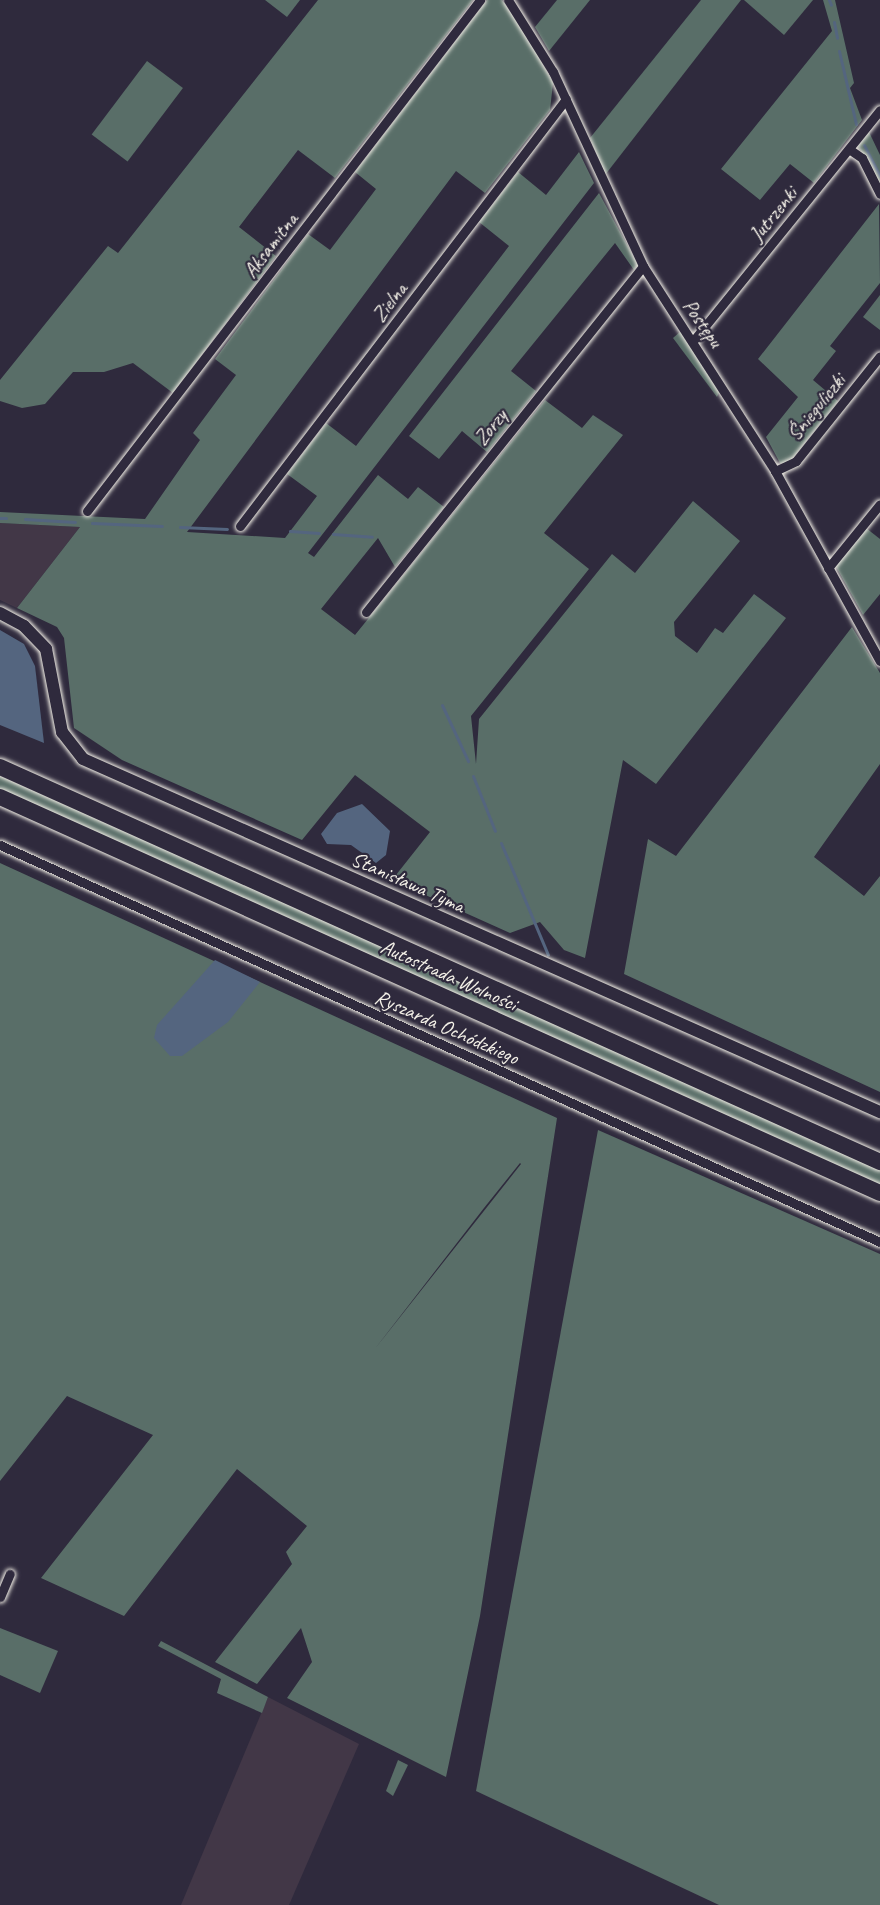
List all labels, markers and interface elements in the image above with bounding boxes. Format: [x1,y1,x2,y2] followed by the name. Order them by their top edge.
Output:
[743,182,803,246] street label: Jutrzenki
[237,207,303,283] street label: Aksamitna
[366,277,412,327] street label: Zielna
[677,294,729,352] street label: Postępu
[781,368,851,446] street label: Śnieguliczki
[468,404,512,450] street label: Zorzy
[347,845,469,919] street label: Stanisława Tyma
[377,934,521,1016] street label: Autostrada Wolności
[372,984,522,1070] street label: Ryszarda Ochódzkiego

